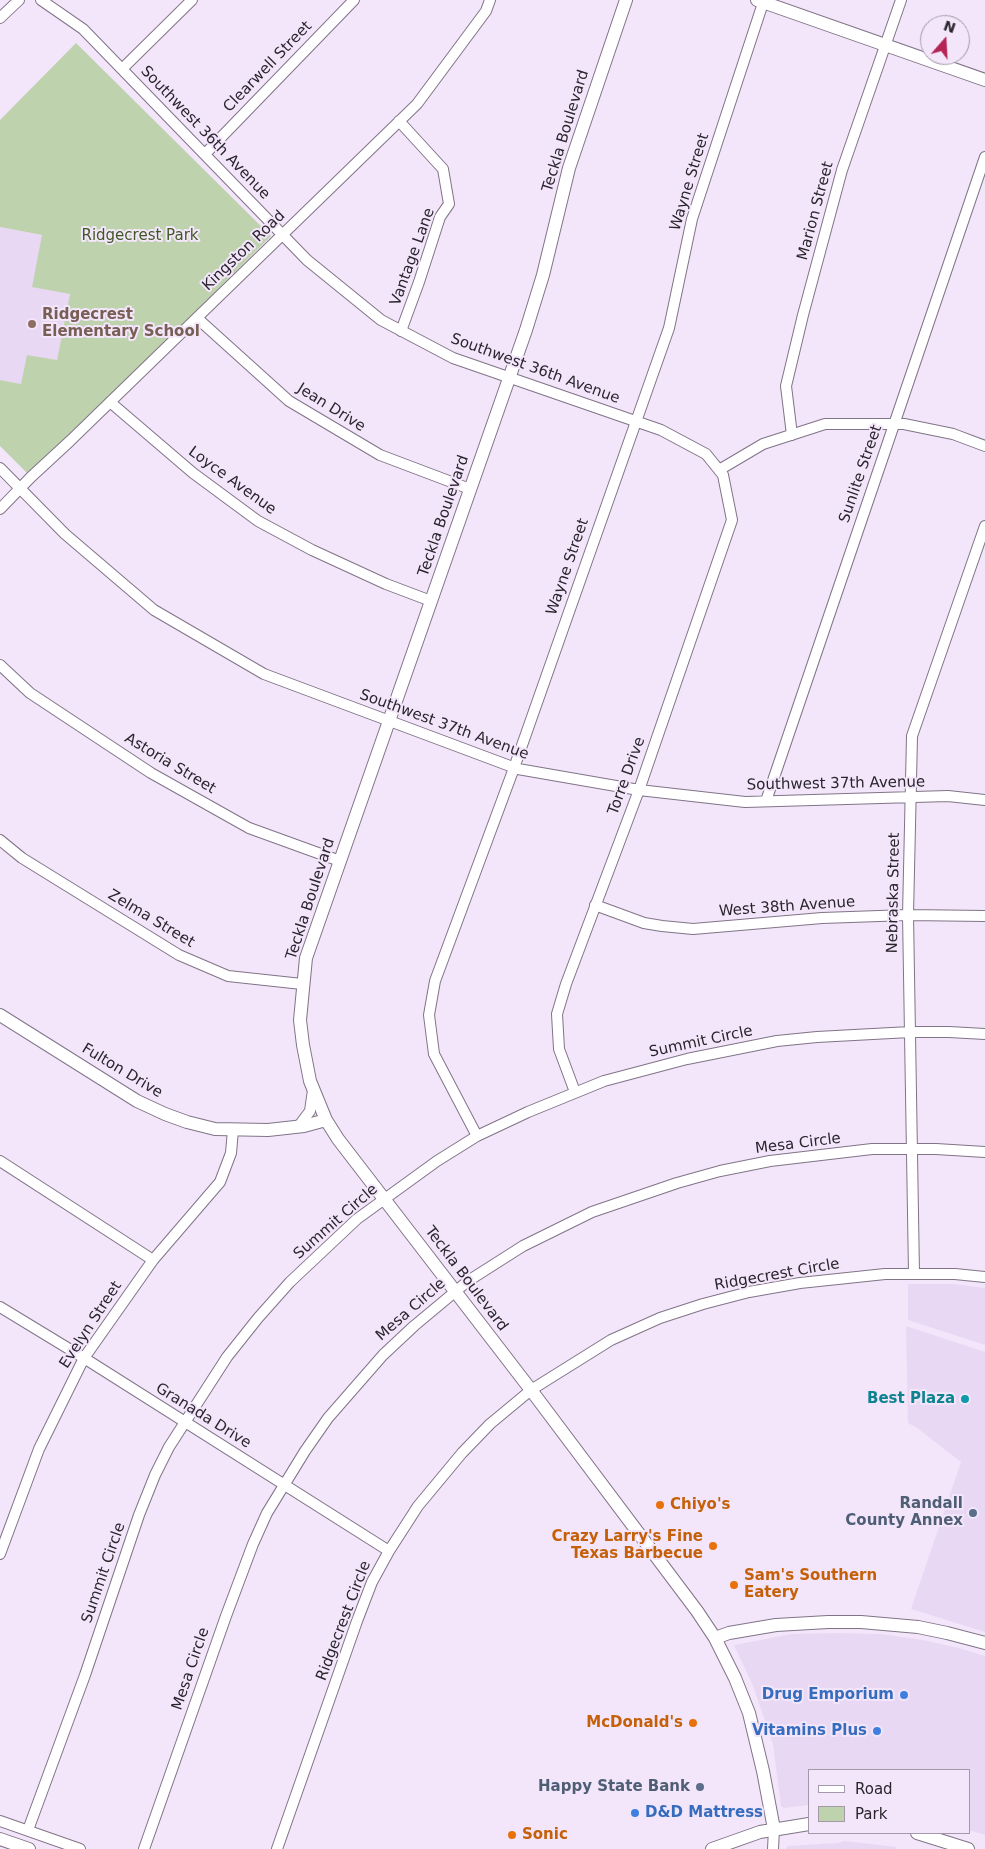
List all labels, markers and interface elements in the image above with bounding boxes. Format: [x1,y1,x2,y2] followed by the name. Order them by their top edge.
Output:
[920,15,970,65] north arrow
[941,17,958,36] text: N
[220,18,316,116] street label: Clearwell Street
[137,63,273,203] street label: Southwest 36th Avenue
[539,68,593,194] street label: Teckla Boulevard
[667,131,713,233] street label: Wayne Street
[794,160,838,262] street label: Marion Street
[387,206,439,308] street label: Vantage Lane
[199,207,289,295] street label: Kingston Road
[81,227,199,245] park label: Ridgecrest Park
[42,306,200,341] place label: Ridgecrest Elementary School
[26,318,38,330] marker: Ridgecrest Elementary School
[448,330,622,408] street label: Southwest 36th Avenue
[294,380,368,436] street label: Jean Drive
[836,423,886,525] street label: Sunlite Street
[185,443,279,519] street label: Loyce Avenue
[415,453,473,579] street label: Teckla Boulevard
[543,516,593,618] street label: Wayne Street
[357,686,531,764] street label: Southwest 37th Avenue
[121,730,219,798] street label: Astoria Street
[605,735,649,817] street label: Torre Drive
[747,773,925,795] street label: Southwest 37th Avenue
[884,832,904,954] street label: Nebraska Street
[283,836,339,962] street label: Teckla Boulevard
[104,886,198,952] street label: Zelma Street
[718,893,856,921] street label: West 38th Avenue
[648,1022,754,1062] street label: Summit Circle
[78,1040,166,1102] street label: Fulton Drive
[754,1130,842,1158] street label: Mesa Circle
[290,1181,382,1263] street label: Summit Circle
[421,1223,511,1335] street label: Teckla Boulevard
[713,1255,841,1295] street label: Ridgecrest Circle
[373,1275,449,1345] street label: Mesa Circle
[56,1278,126,1372] street label: Evelyn Street
[152,1379,254,1453] street label: Granada Drive
[867,1390,955,1408] place label: Best Plaza
[959,1393,971,1405] marker: Best Plaza
[845,1495,963,1530] place label: Randall County Annex
[670,1496,730,1514] place label: Chiyo's
[654,1499,666,1511] marker: Chiyo's
[967,1507,979,1519] marker: Randall County Annex
[78,1520,130,1626] street label: Summit Circle
[552,1528,703,1563] place label: Crazy Larry's Fine Texas Barbecue
[707,1540,719,1552] marker: Crazy Larry's Fine Texas Barbecue
[313,1559,375,1683] street label: Ridgecrest Circle
[744,1567,877,1602] place label: Sam's Southern Eatery
[728,1579,740,1591] marker: Sam's Southern Eatery
[168,1625,214,1713] street label: Mesa Circle
[762,1686,894,1704] place label: Drug Emporium
[898,1689,910,1701] marker: Drug Emporium
[586,1714,683,1732] place label: McDonald's
[687,1717,699,1729] marker: McDonald's
[752,1722,867,1740] place label: Vitamins Plus
[871,1725,883,1737] marker: Vitamins Plus
[808,1769,970,1834] legend
[538,1778,690,1796] place label: Happy State Bank
[855,1780,893,1798] text: Road
[694,1781,706,1793] marker: Happy State Bank
[645,1804,763,1822] place label: D&D Mattress
[855,1805,887,1823] text: Park
[629,1807,641,1819] marker: D&D Mattress
[522,1826,568,1844] place label: Sonic
[506,1829,518,1841] marker: Sonic

